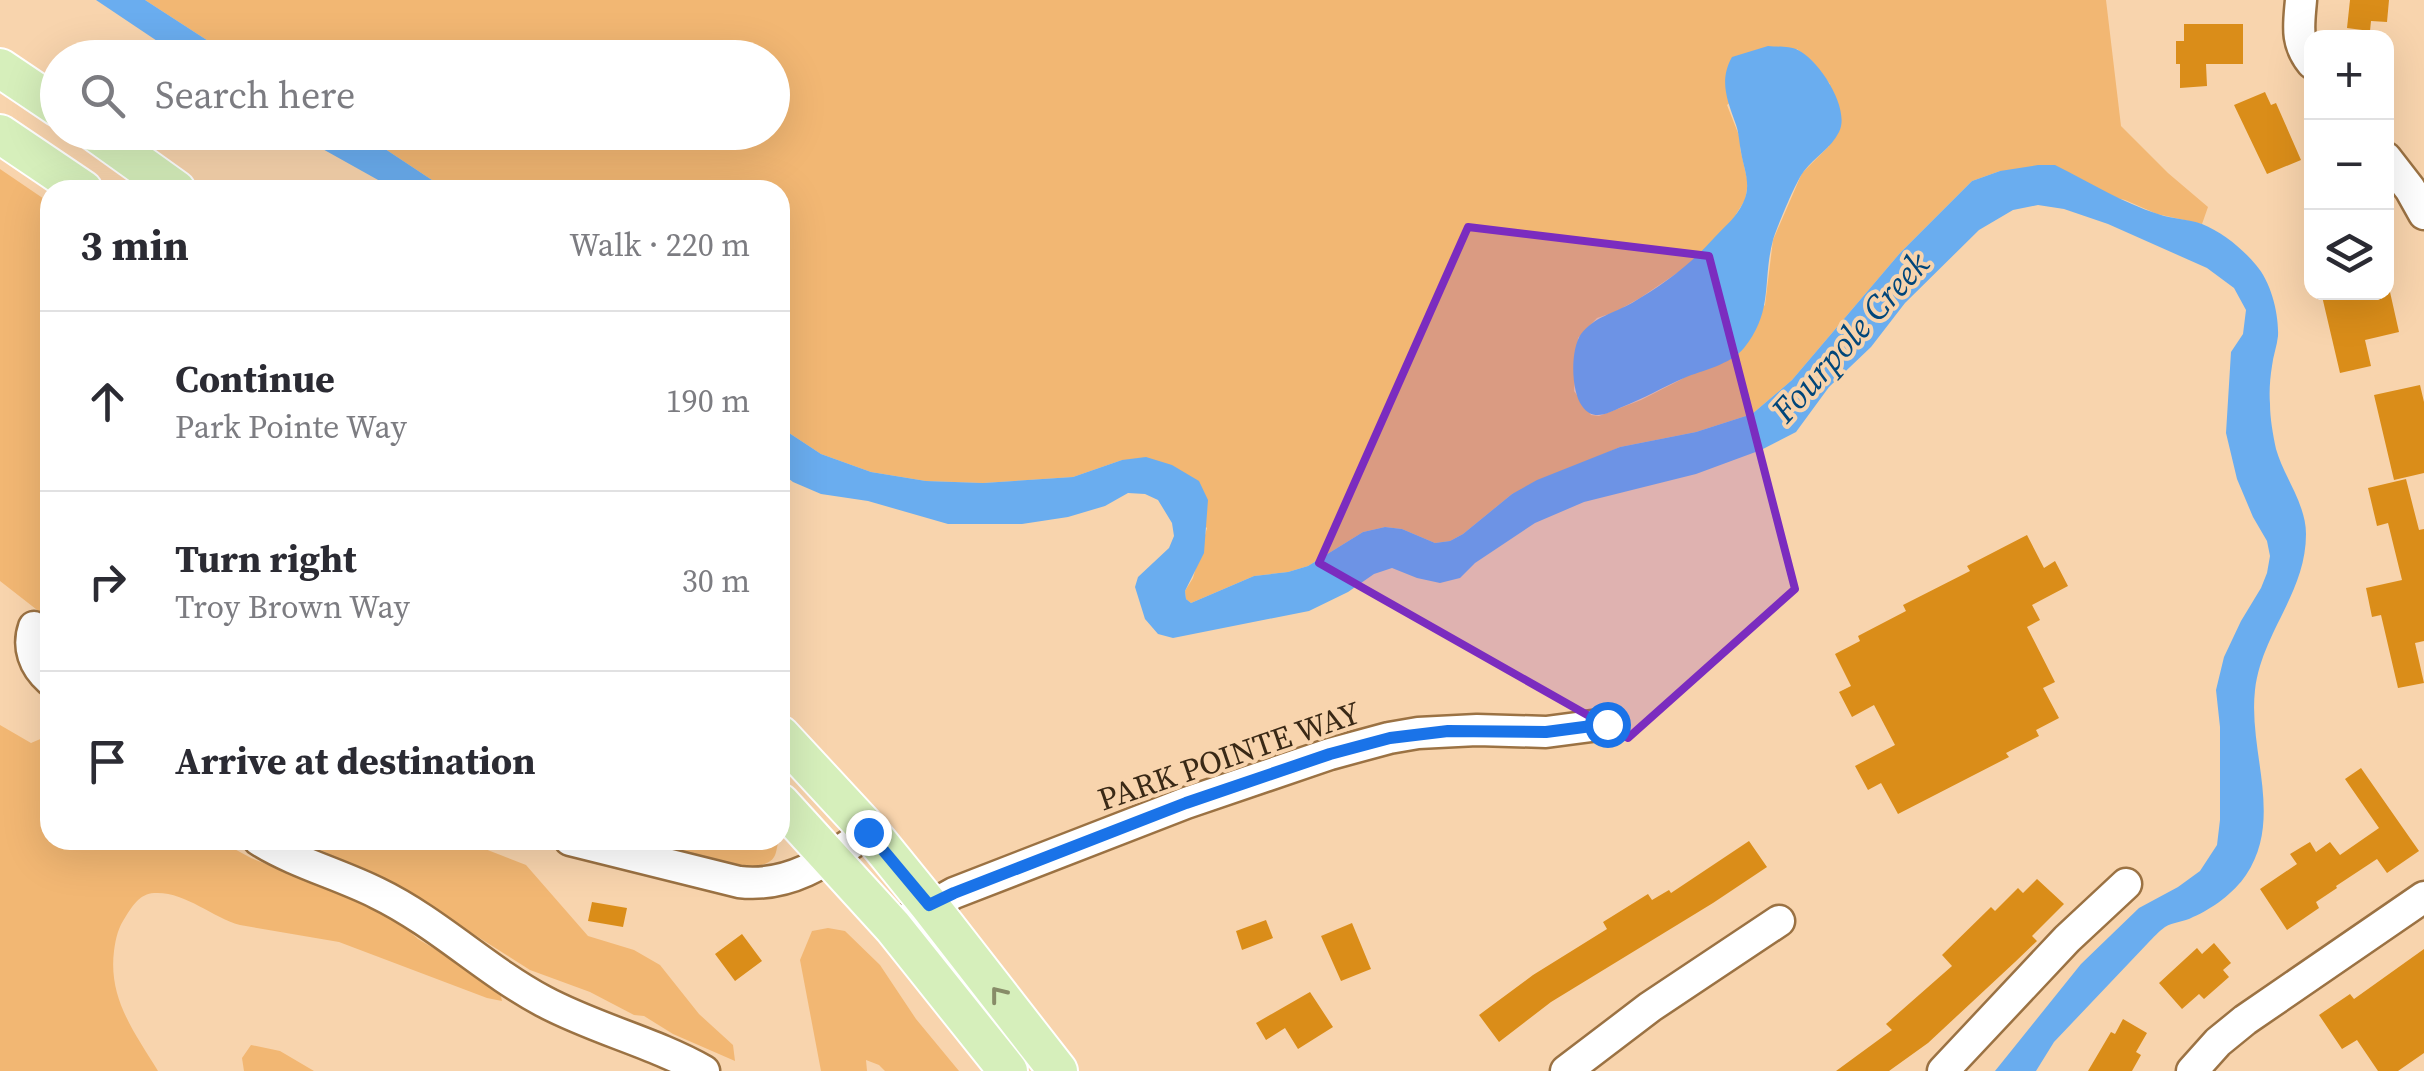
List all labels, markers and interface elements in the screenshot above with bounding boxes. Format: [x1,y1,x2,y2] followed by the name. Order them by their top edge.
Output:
[2304,30,2394,300] map controls
[2304,30,2394,120] button: +
[40,40,790,150] search box
[75,68,130,123] icon: search
[155,69,355,121] text: Search here
[2304,120,2394,210] button: −
[2304,210,2394,300] button: layers
[80,216,189,274] text: 3 min
[569,223,750,267] text: Walk · 220 m
[1760,241,1940,434] water label: Fourpole Creek
[175,353,335,405] text: Continue
[80,374,135,429] icon: ahead
[666,379,750,423] text: 190 m
[175,405,407,449] text: Park Pointe Way
[175,533,357,585] text: Turn right
[80,554,135,609] icon: right
[682,559,750,603] text: 30 m
[175,585,410,629] text: Troy Brown Way
[1092,691,1366,821] street label: PARK POINTE WAY
[1585,702,1631,748] route start
[80,734,135,789] icon: arrive
[175,735,536,787] text: Arrive at destination
[846,810,892,856] route end
[992,987,1010,1005] one-way arrow

